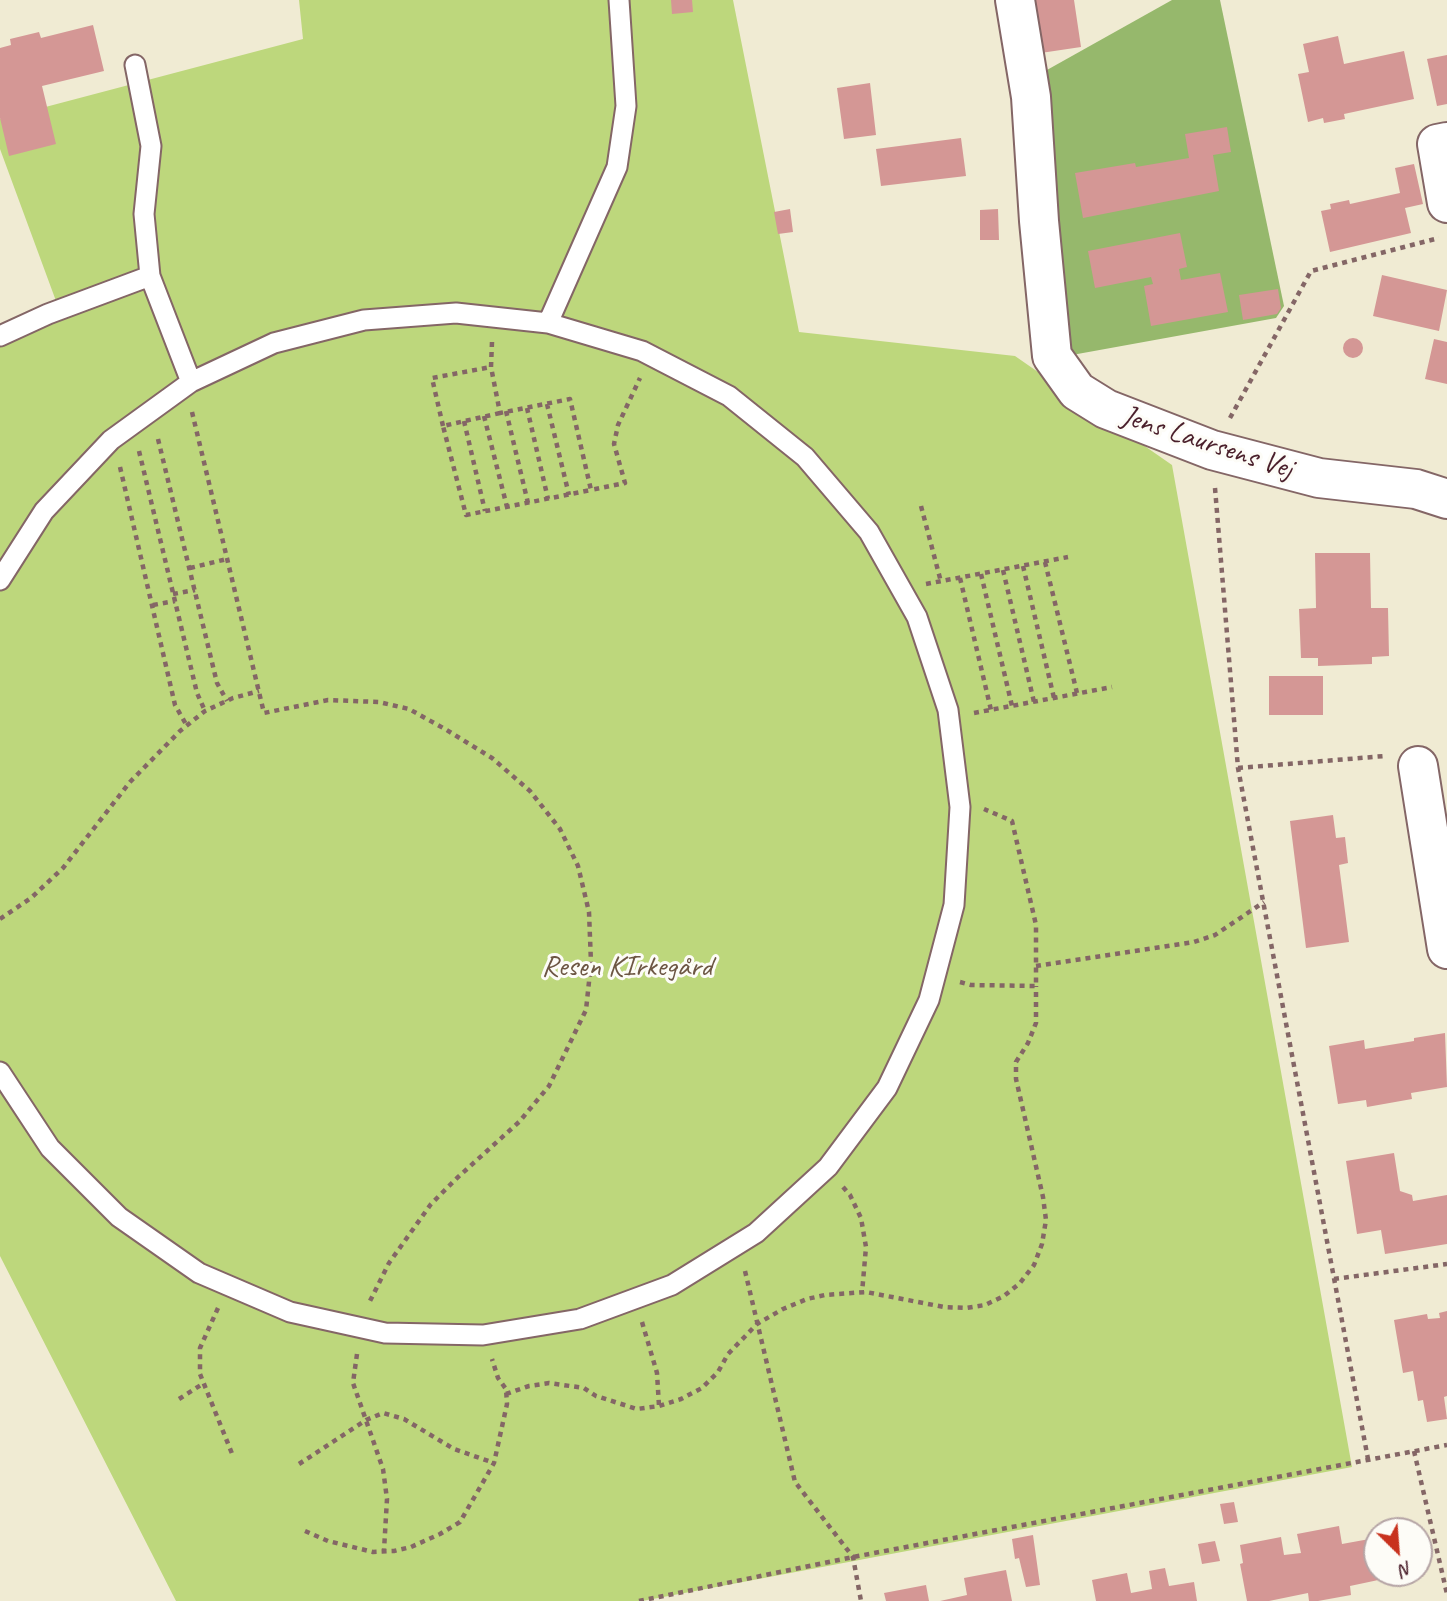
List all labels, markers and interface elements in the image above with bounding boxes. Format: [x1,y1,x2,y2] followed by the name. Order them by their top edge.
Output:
[1117,398,1297,488] street label: Jens Laursens Vej
[542,949,712,985] park label: Resen KIrkegård
[1363,1517,1433,1587] north arrow
[1396,1556,1416,1583] text: N

